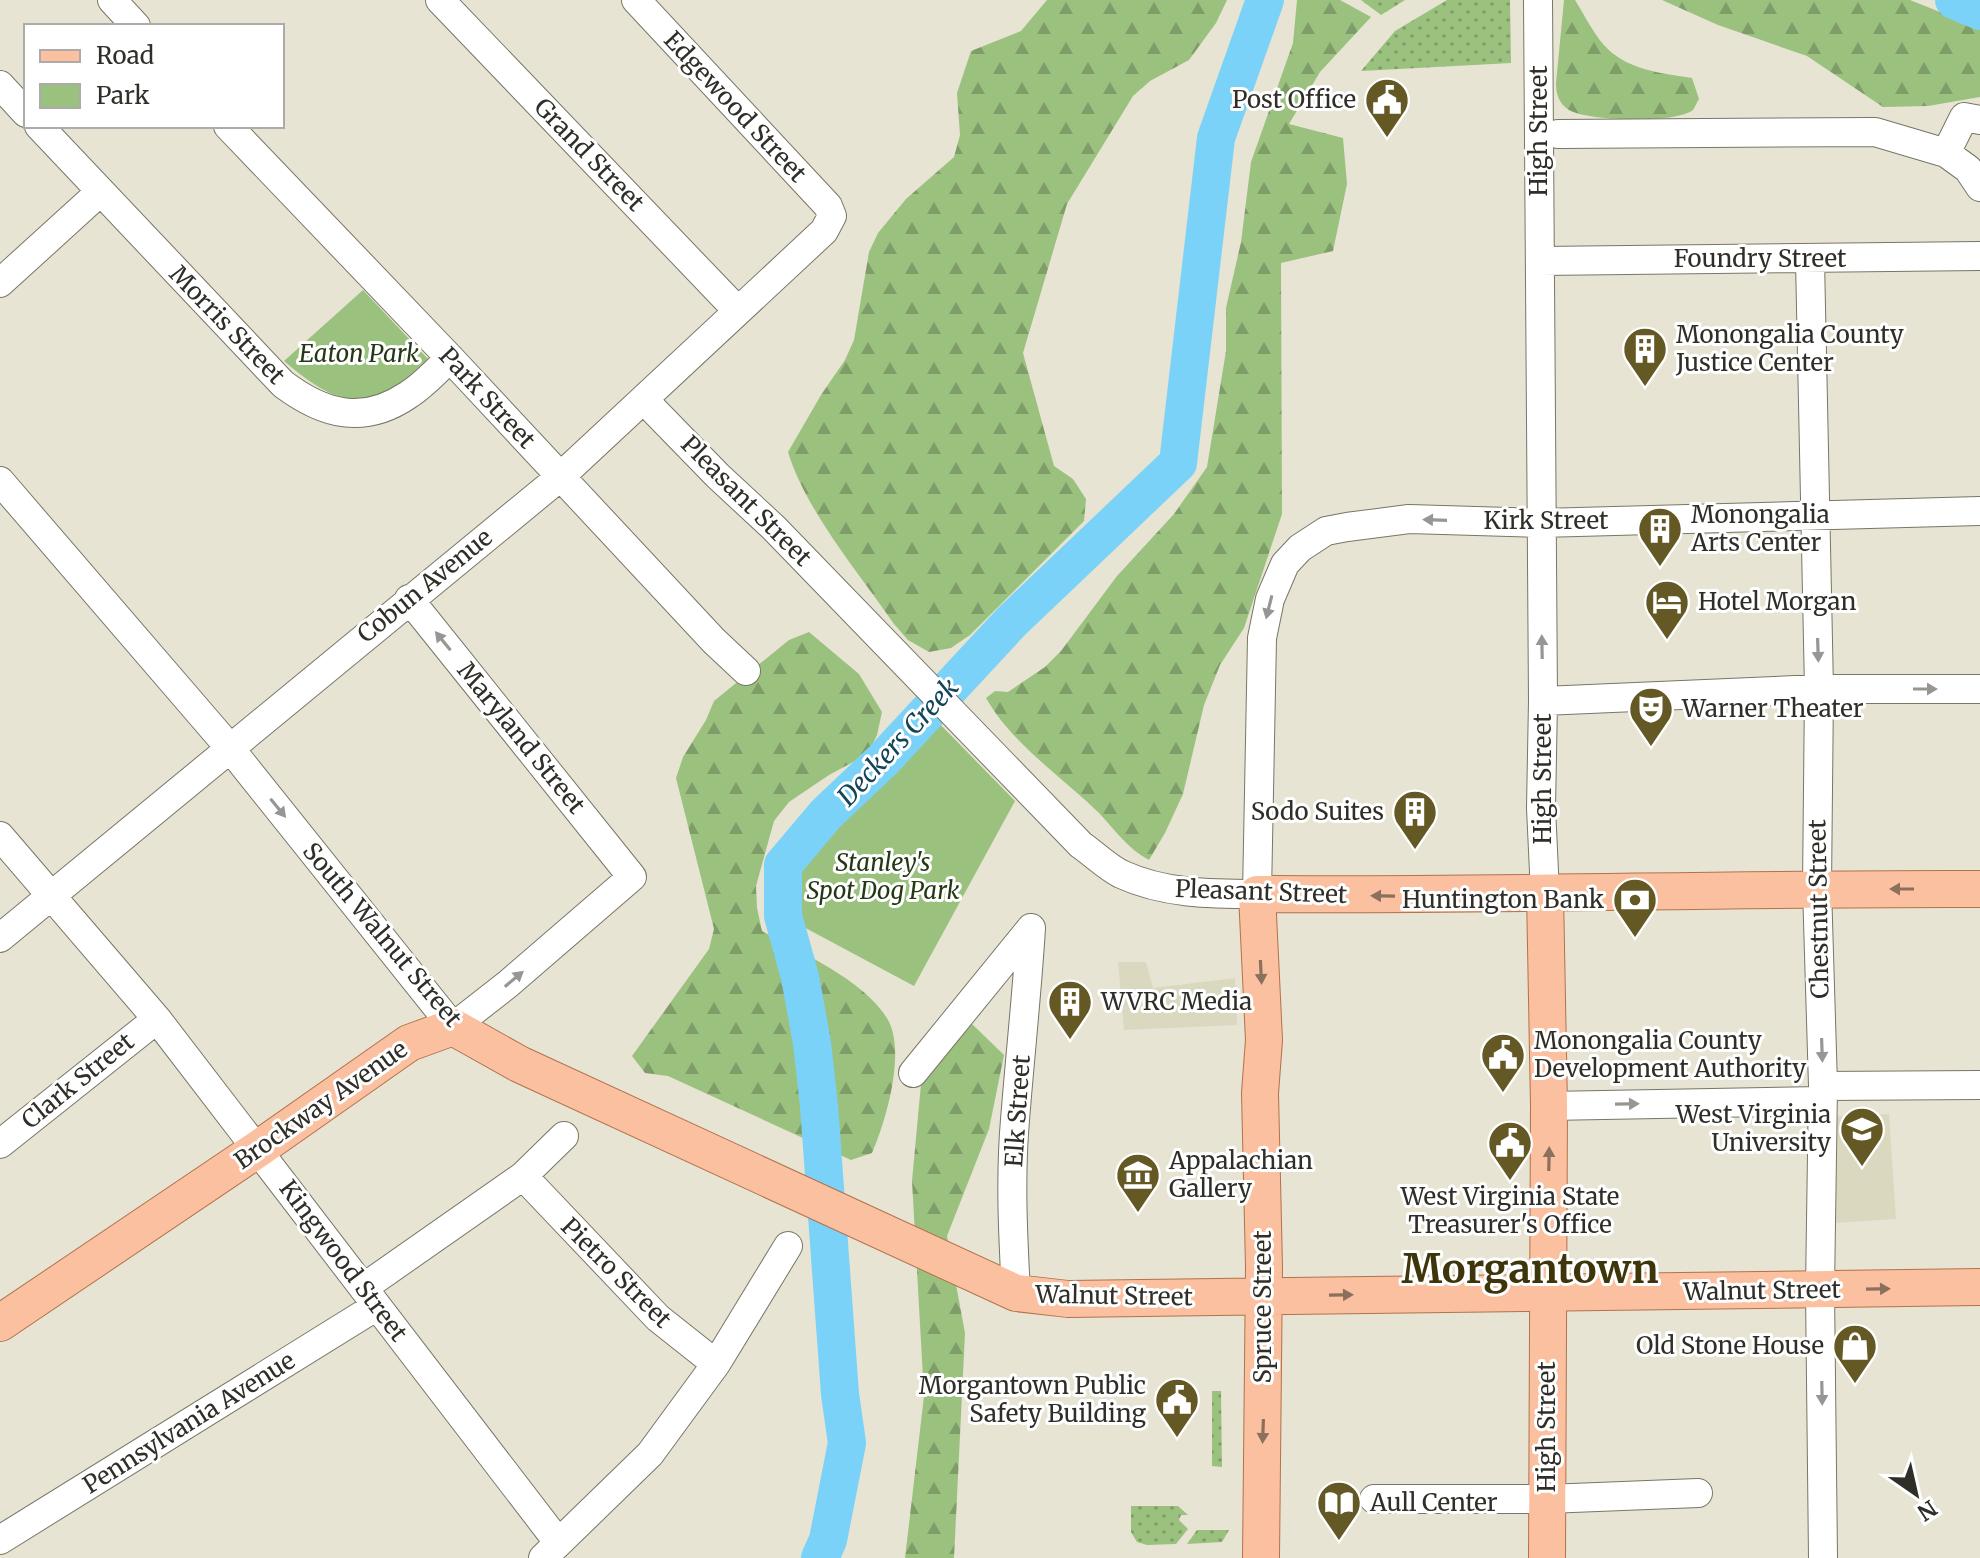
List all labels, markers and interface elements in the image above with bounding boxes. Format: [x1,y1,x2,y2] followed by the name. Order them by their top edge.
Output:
[24,24,284,128] legend
[657,25,814,189] street label: Edgewood Street
[96,40,154,71] text: Road
[1523,65,1554,197] street label: High Street
[1363,76,1411,139] public building icon: Post Office
[96,80,150,111] text: Park
[1232,84,1356,115] place label: Post Office
[528,92,651,218] street label: Grand Street
[1674,243,1847,274] street label: Foundry Street
[163,259,292,391] street label: Morris Street
[1675,319,1904,378] place label: Monongalia County Justice Center
[1621,325,1669,388] building icon: Monongalia County Justice Center
[299,338,419,369] park label: Eaton Park
[432,340,543,455] street label: Park Street
[674,429,819,573] street label: Pleasant Street
[1690,499,1830,558] place label: Monongalia Arts Center
[1484,505,1609,536] street label: Kirk Street
[1636,505,1684,568] building icon: Monongalia Arts Center
[1422,513,1447,526] one-way arrow
[351,522,498,649] street label: Cobun Avenue
[1643,578,1691,641] hotel icon: Hotel Morgan
[1698,586,1856,617] place label: Hotel Morgan
[1263,594,1275,619] one-way arrow
[435,631,452,651] one-way arrow
[1536,634,1548,659] one-way arrow
[1811,638,1824,663] one-way arrow
[451,656,592,820] street label: Maryland Street
[829,671,965,813] water label: Deckers Creek
[1913,683,1938,695] one-way arrow
[1627,685,1675,748] theatre icon: Warner Theater
[1681,693,1864,724] place label: Warner Theater
[1527,713,1558,845] street label: High Street
[1391,788,1439,851] building icon: Sodo Suites
[1251,796,1384,827] place label: Sodo Suites
[269,798,285,818] one-way arrow
[1801,818,1836,999] street label: Chestnut Street
[296,836,469,1034] street label: South Walnut Street
[806,847,960,906] park label: Stanley's Spot Dog Park
[1174,873,1348,910] street label: Pleasant Street
[1611,876,1659,939] bank icon: Huntington Bank
[1889,883,1914,895] one-way arrow
[1402,884,1605,915] place label: Huntington Bank
[1370,890,1395,902] one-way arrow
[1254,960,1267,985] one-way arrow
[504,971,524,988] one-way arrow
[1046,978,1094,1041] building icon: WVRC Media
[1100,986,1252,1017] place label: WVRC Media
[15,1025,141,1135] street label: Clark Street
[1534,1025,1806,1084] place label: Monongalia County Development Authority
[1479,1031,1527,1094] public building icon: Monongalia County Development Authority
[228,1033,413,1176] street label: Brockway Avenue
[1816,1038,1828,1063] one-way arrow
[998,1053,1037,1168] street label: Elk Street
[1615,1098,1640,1110] one-way arrow
[1675,1099,1831,1158] place label: West Virginia University
[1838,1105,1886,1168] school or university icon: West Virginia University
[1486,1119,1534,1182] public building icon: West Virginia State Treasurer's Office
[1168,1145,1313,1204] place label: Appalachian Gallery
[1542,1146,1555,1171] one-way arrow
[1114,1151,1162,1214] museum icon: Appalachian Gallery
[273,1174,415,1348] street label: Kingwood Street
[1400,1181,1619,1240] place label: West Virginia State Treasurer's Office
[555,1211,679,1335] street label: Pietro Street
[1247,1230,1278,1384] street label: Spruce Street
[1401,1244,1659,1294] district label: Morgantown
[1682,1274,1842,1307] street label: Walnut Street
[1034,1279,1194,1312] street label: Walnut Street
[1866,1283,1891,1295] one-way arrow
[1329,1289,1354,1302] one-way arrow
[1831,1322,1879,1385] shop icon: Old Stone House
[1636,1330,1824,1361] place label: Old Stone House
[77,1345,301,1500] street label: Pennsylvania Avenue
[1531,1361,1562,1493] street label: High Street
[919,1370,1146,1429] place label: Morgantown Public Safety Building
[1153,1376,1201,1439] public building icon: Morgantown Public Safety Building
[1816,1381,1828,1406] one-way arrow
[1256,1419,1269,1444] one-way arrow
[1876,1454,1956,1534] north arrow
[1315,1479,1363,1542] library icon: Aull Center
[1369,1487,1498,1518] place label: Aull Center
[1912,1494,1942,1527] text: N

